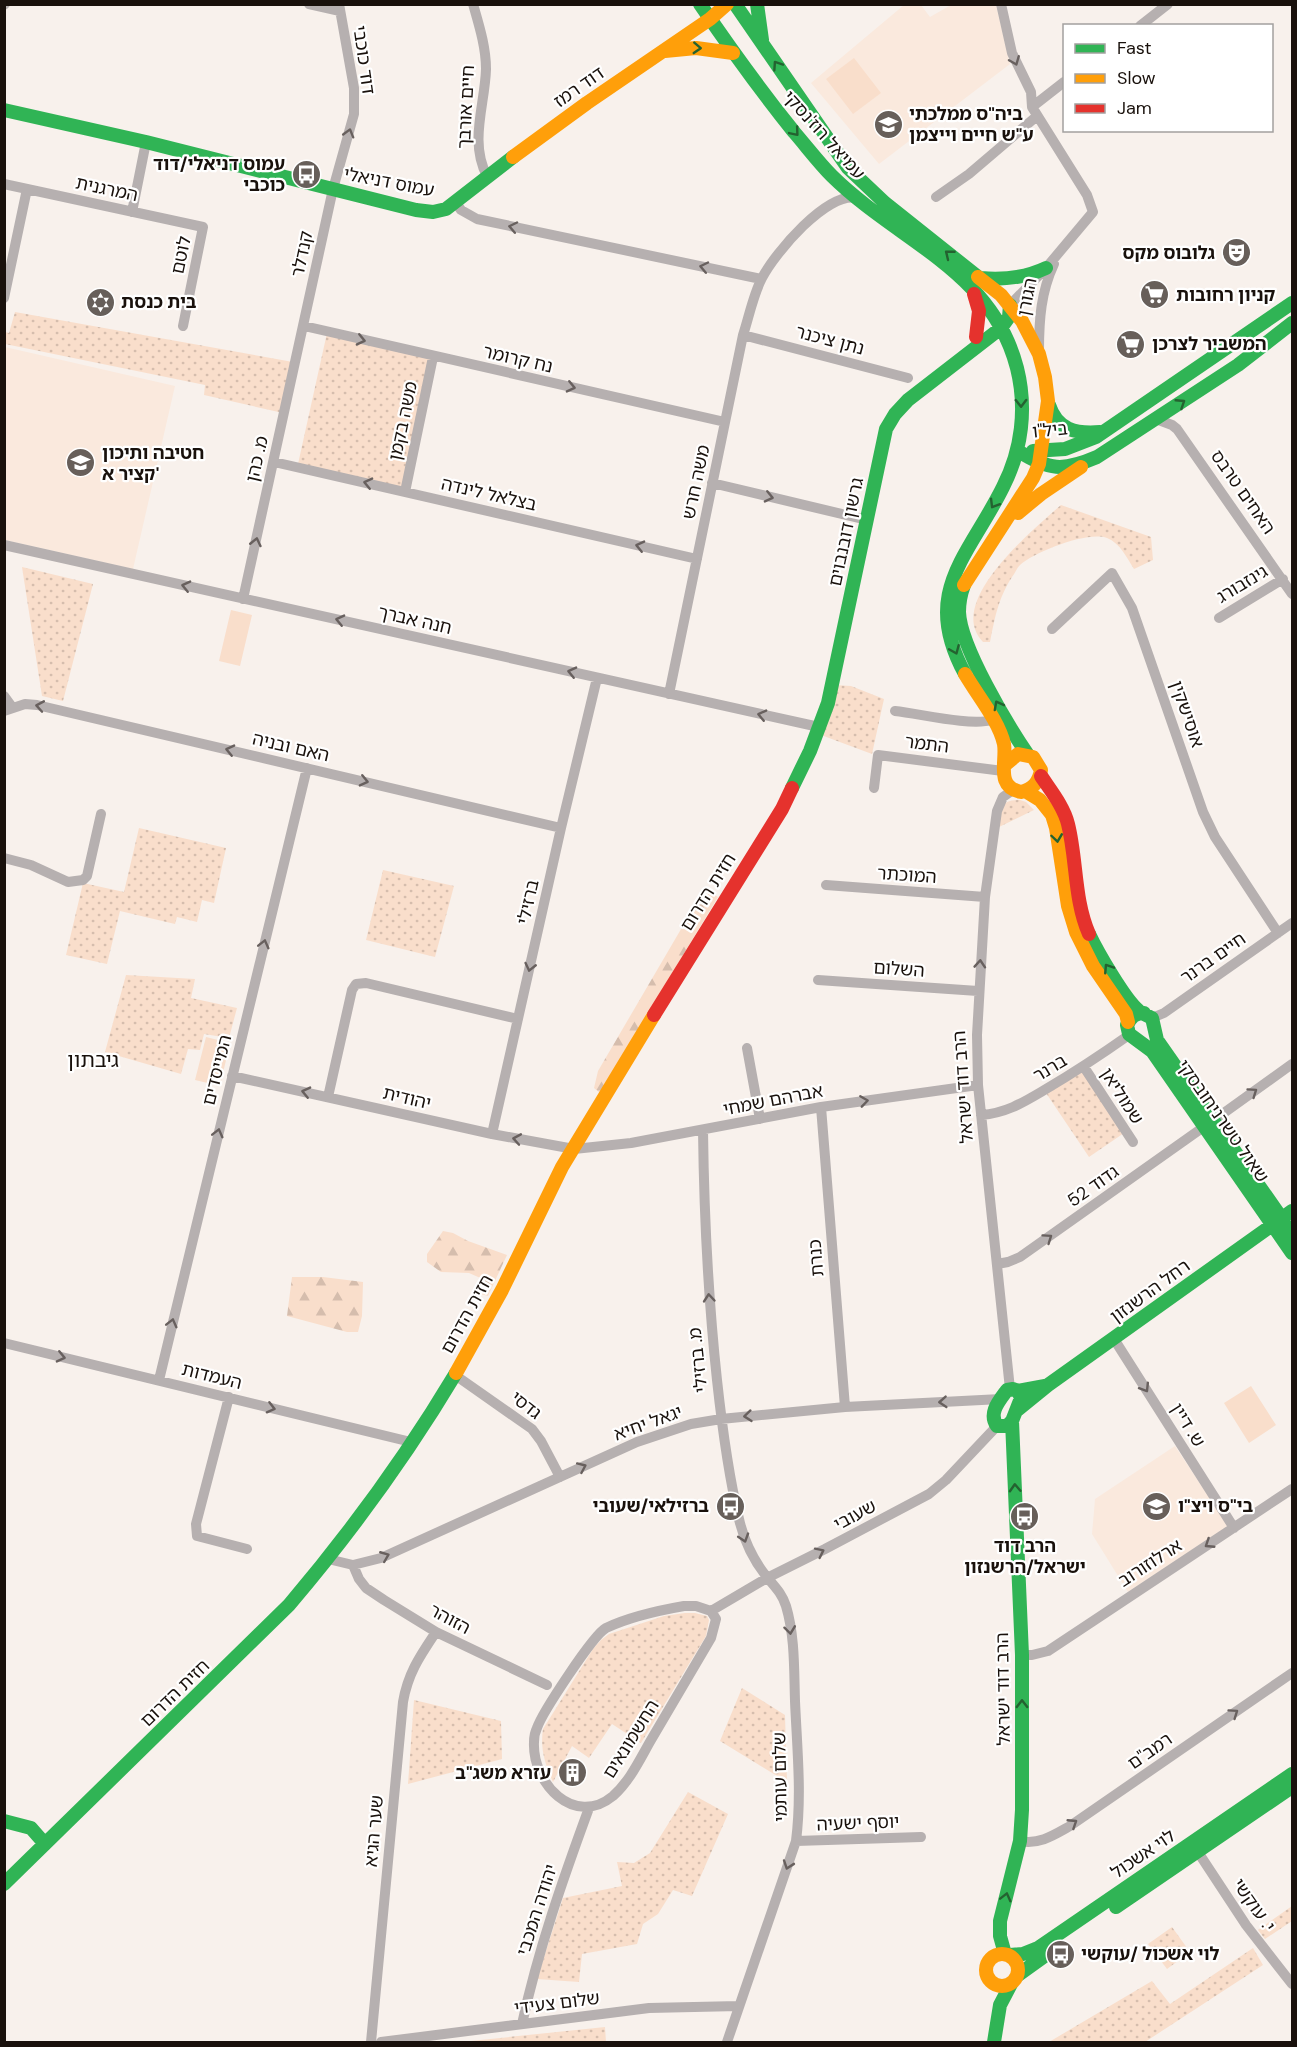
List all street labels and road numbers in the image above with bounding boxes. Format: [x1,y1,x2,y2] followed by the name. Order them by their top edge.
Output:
[347,24,381,96] street label: דוד כוכבי
[549,61,609,113] street label: דוד רמז
[452,64,480,150] street label: חיים אורבך
[778,85,870,185] street label: עמיאל רוז'נסקי
[342,161,436,203] street label: עמוס דניאלי
[74,171,140,207] street label: המרגנית
[285,229,319,279] street label: קנדלר
[165,234,197,276] street label: לוטם
[1012,276,1042,318] street label: הגורן
[793,319,867,361] street label: נתן ציכנר
[481,339,555,379] street label: נח קרומר
[383,379,423,463] street label: משה בקמן
[1031,416,1069,444] street label: ביל"ו
[240,433,274,484] street label: מ. כהן
[676,442,716,521] street label: משה חרש
[1205,445,1281,539] street label: האחים טרבס
[439,471,539,517] street label: בצלאל לינדה
[823,475,869,588] street label: גרשון דובנבוים
[1212,559,1272,609] street label: גינזבורג
[376,600,454,640] street label: חנה אברך
[1164,677,1210,751] street label: אוסישקין
[250,727,332,767] street label: האם ובניה
[904,729,950,759] street label: התמר
[675,849,741,935] street label: חזית הדרום
[876,861,938,889] street label: המוכתר
[511,877,545,927] street label: ברזילי
[1176,927,1250,989] street label: חיים ברנר
[873,955,925,983] street label: השלום
[947,1030,979,1144] street label: הרב דוד ישראל
[197,1032,237,1108] street label: המייסדים
[1029,1049,1071,1087] street label: ברנר
[1172,1055,1274,1187] street label: שאול טשרניחובסקי
[1095,1063,1149,1129] street label: שמוליאן
[721,1079,825,1121] street label: אברהם שמחי
[381,1081,433,1115] street label: יהודית
[1062,1159,1124,1212] street label: גדוד 52
[802,1238,830,1278] street label: כנרת
[1105,1254,1195,1328] street label: רחל הרשנזון
[435,1270,499,1358] street label: חזית הדרום
[683,1326,713,1394] street label: מ. ברזילי
[179,1357,245,1395] street label: העמדות
[506,1385,547,1425] street label: גדסי
[1165,1398,1211,1452] street label: ש. דיין
[610,1400,686,1446] street label: יגאל יחיא
[830,1494,880,1536] street label: שעובי
[1113,1533,1187,1593] street label: ארלוזורוב
[425,1598,475,1640] street label: הזוהר
[990,1632,1016,1746] street label: הרב דוד ישראל
[135,1654,215,1732] street label: חזית הדרום
[597,1695,665,1783] street label: החשמונאים
[1123,1727,1177,1775] street label: רמב"ם
[767,1732,793,1822] street label: שלום עותמי
[359,1794,389,1868] street label: שער הגיא
[816,1810,900,1836] street label: יוסף ישעיה
[1106,1824,1180,1884] street label: לוי אשכול
[511,1861,563,1959] street label: יהודה המכבי
[1227,1874,1281,1936] street label: י. עוקשי
[513,1986,601,2020] street label: שלום צעידי

